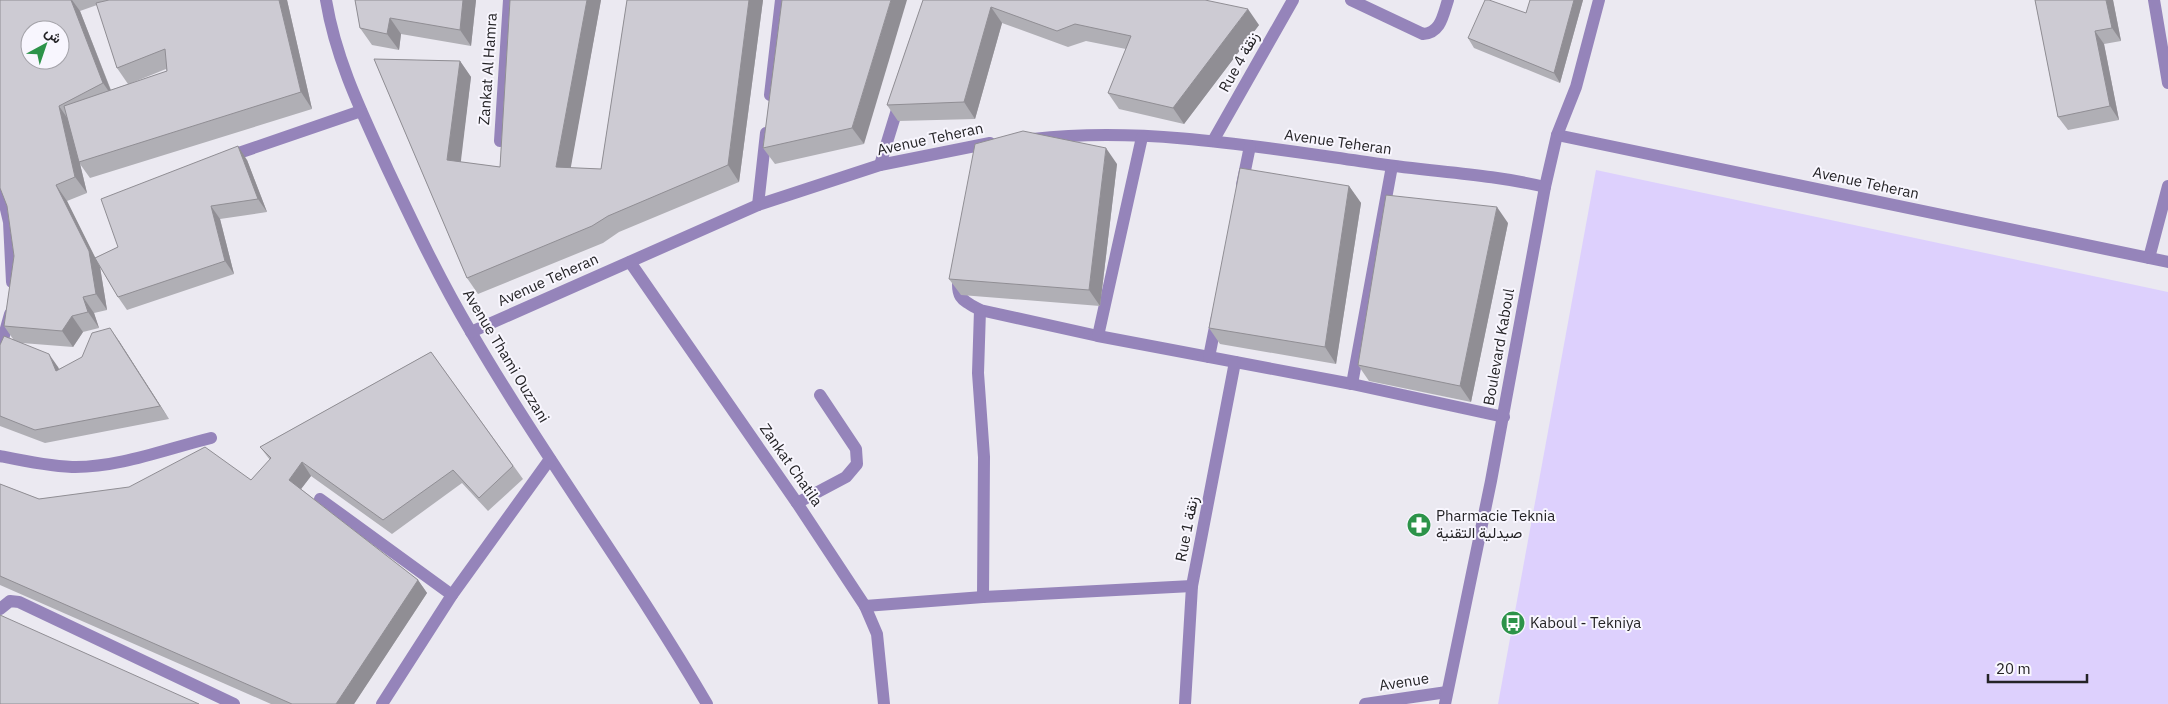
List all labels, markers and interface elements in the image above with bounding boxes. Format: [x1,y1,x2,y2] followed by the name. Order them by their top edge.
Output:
[474,12,501,126] street label: Zankat Al Hamra
[20,20,70,70] north arrow
[41,23,66,47] text: ش
[1214,28,1263,95] street label: Rue 4 زنقة
[875,118,985,159] street label: Avenue Teheran
[1283,125,1393,158] street label: Avenue Teheran
[1811,162,1921,203] street label: Avenue Teheran
[495,249,601,310] street label: Avenue Teheran
[459,286,554,426] street label: Avenue Thami Ouzzani
[1479,287,1518,407] street label: Boulevard Kaboul
[756,420,827,510] street label: Zankat Chatila
[1171,495,1202,563] street label: Rue 1 زنقة
[1436,506,1555,542] place label: Pharmacie Teknia صيدلية التقنية
[1406,512,1432,538] pharmacy icon: Pharmacie Teknia صيدلية التقنية
[1500,610,1526,636] bus stop icon: Kaboul - Tekniya
[1530,613,1641,632] place label: Kaboul - Tekniya
[1988,652,2087,684] scale bar
[1996,659,2031,678] text: 20 m
[1378,668,1430,695] street label: Avenue

